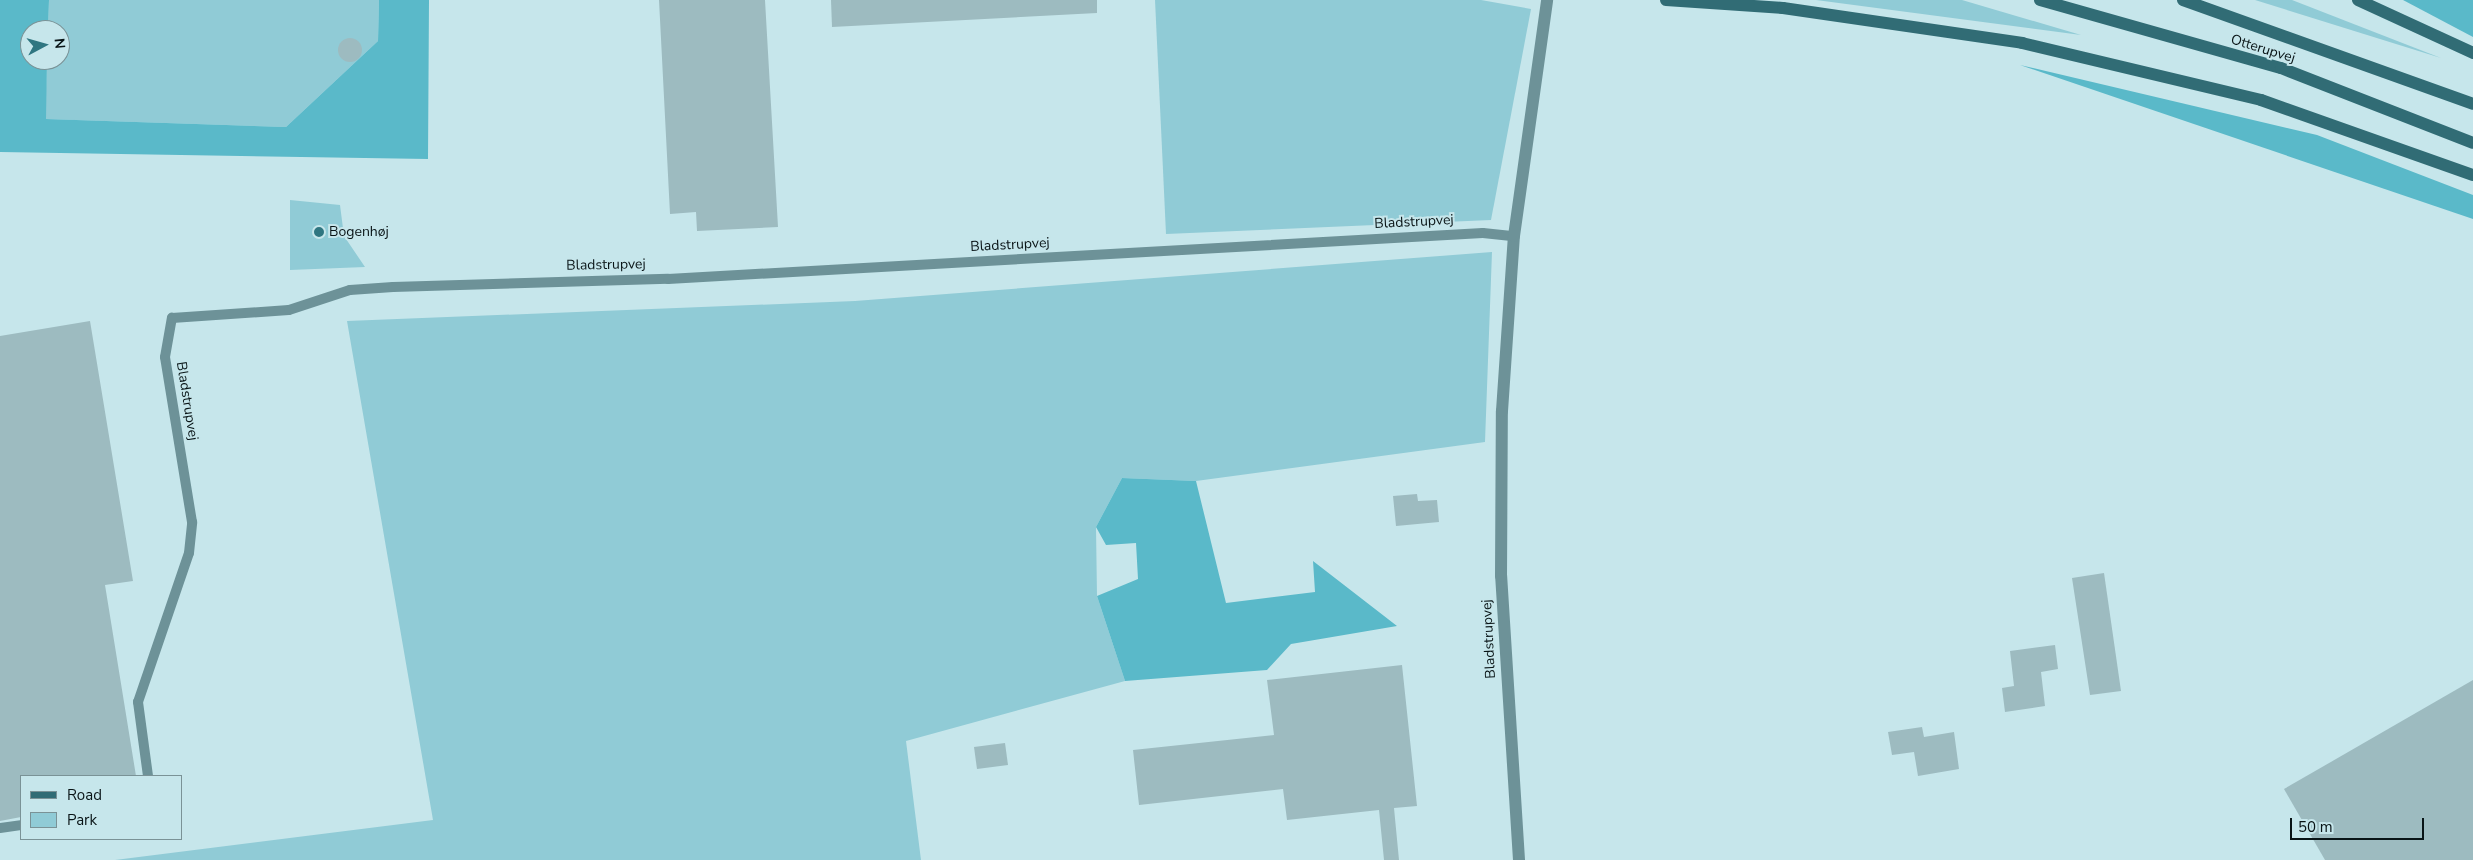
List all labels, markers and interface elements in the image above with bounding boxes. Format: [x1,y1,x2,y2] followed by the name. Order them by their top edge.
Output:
[20,20,70,70] north arrow
[2229,31,2297,67] street label: Otterupvej
[49,37,69,50] text: N
[1374,212,1454,232] street label: Bladstrupvej
[329,224,389,240] place label: Bogenhøj
[313,226,325,238] marker: Bogenhøj
[970,235,1050,255] street label: Bladstrupvej
[566,256,646,274] street label: Bladstrupvej
[172,360,202,442] street label: Bladstrupvej
[1479,599,1499,679] street label: Bladstrupvej
[20,775,182,840] legend
[67,785,102,805] text: Road
[2293,808,2427,840] scale bar
[67,810,97,830] text: Park
[2298,817,2333,837] text: 50 m

